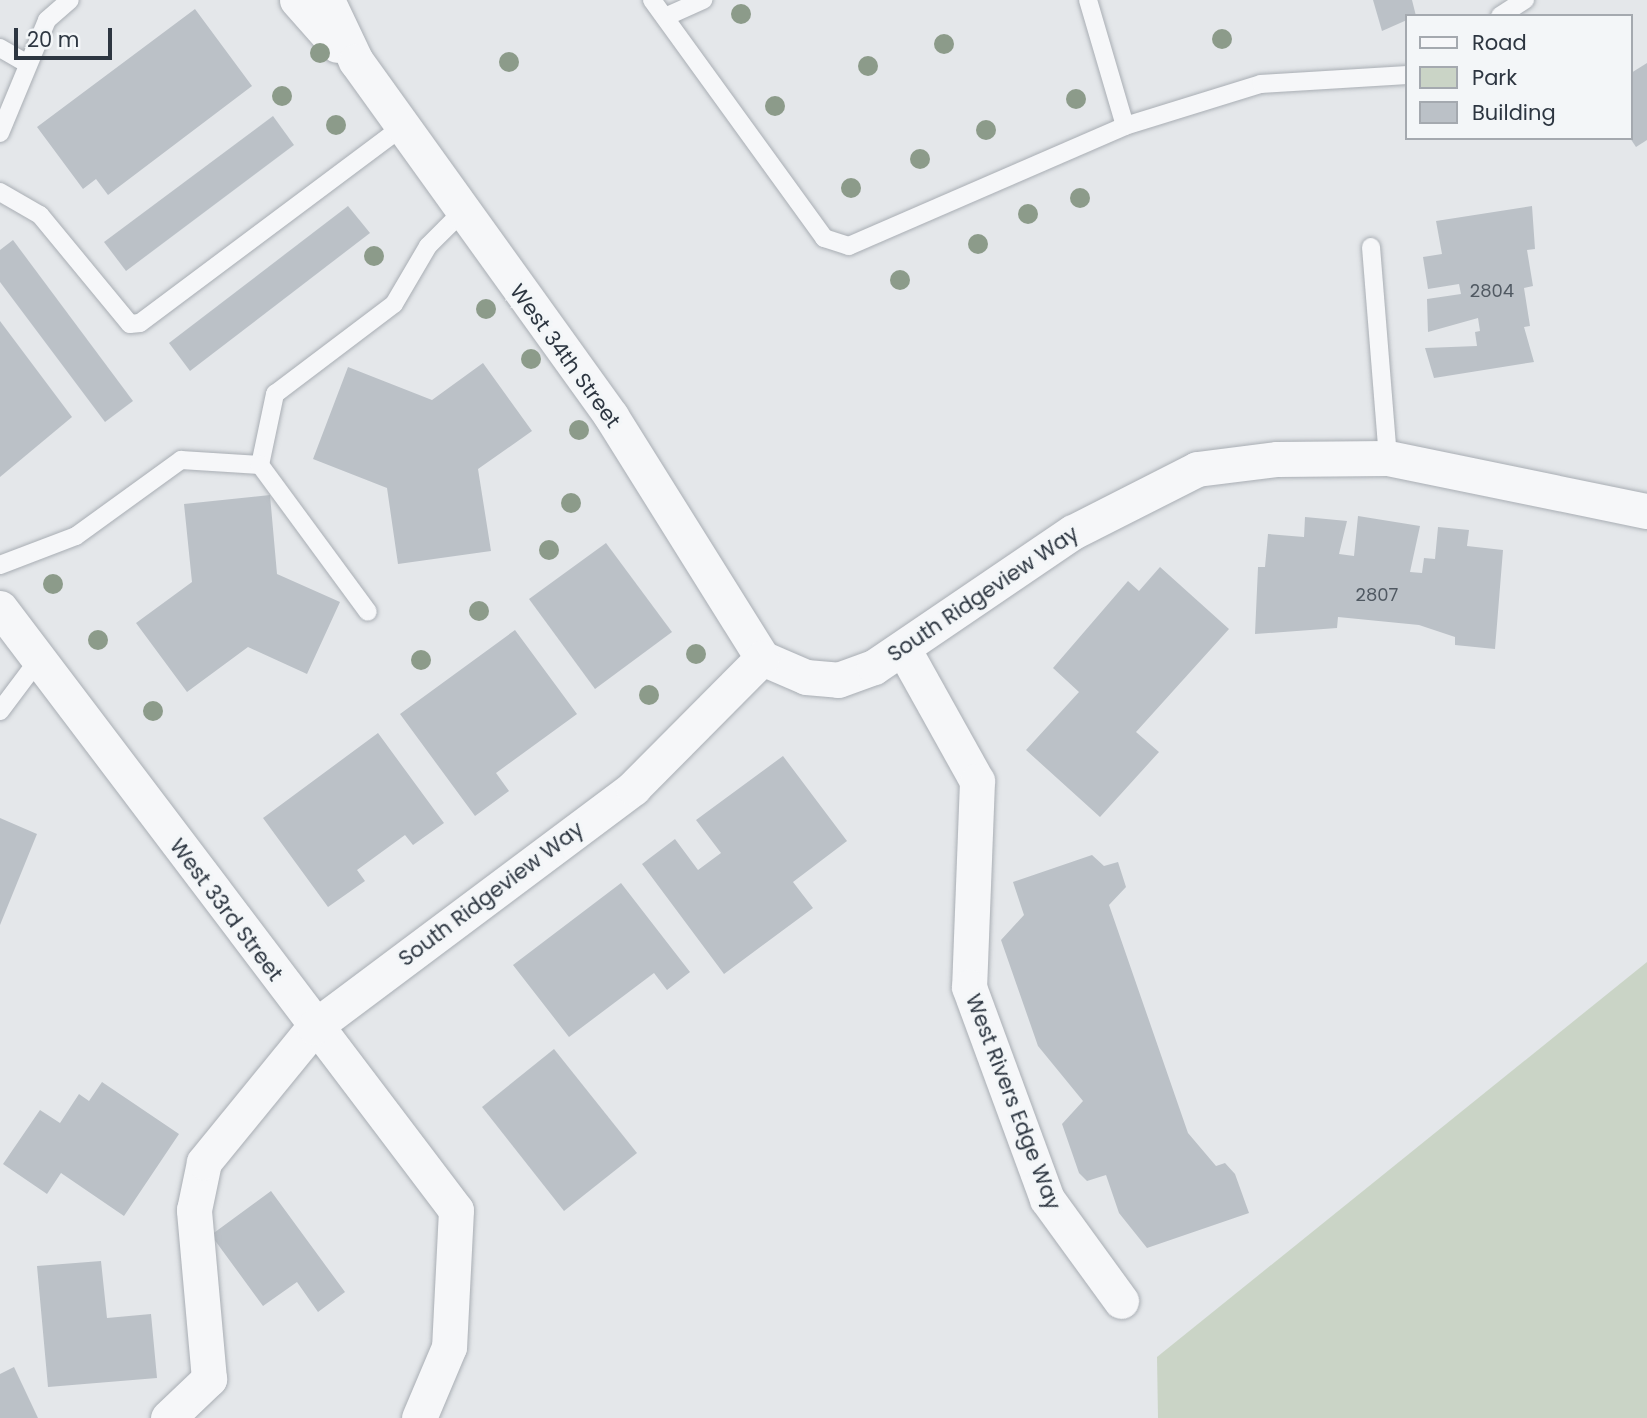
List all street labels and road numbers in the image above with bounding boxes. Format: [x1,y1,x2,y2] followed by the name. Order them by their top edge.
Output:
[504,279,626,433] street label: West 34th Street
[883,521,1083,667] street label: South Ridgeview Way
[394,816,588,972] street label: South Ridgeview Way
[164,834,288,986] street label: West 33rd Street
[960,991,1066,1213] street label: West Rivers Edge Way

